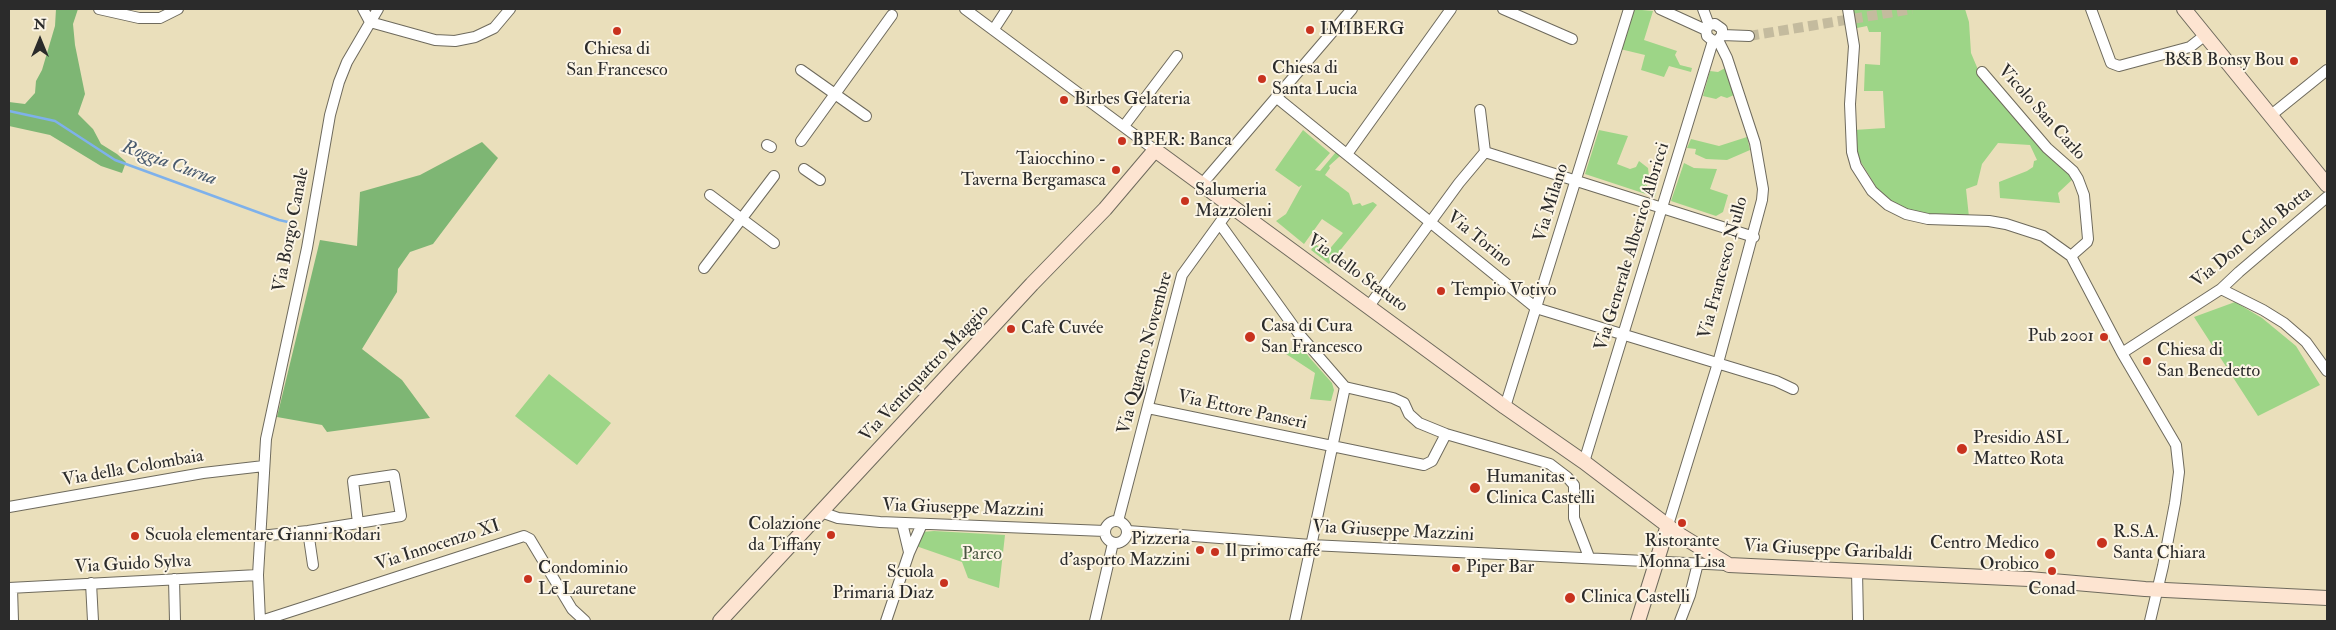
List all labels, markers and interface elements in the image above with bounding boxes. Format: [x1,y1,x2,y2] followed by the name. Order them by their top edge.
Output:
[15,15,65,65] north arrow
[34,16,46,33] text: N
[1320,19,1404,41] place label: IMIBERG
[1304,24,1316,36] marker: IMIBERG
[611,25,623,37] marker: Chiesa di San Francesco
[566,39,668,82] place label: Chiesa di San Francesco
[2164,50,2284,72] place label: B&B Bonsy Bou
[2288,55,2300,67] marker: B&B Bonsy Bou
[1272,58,1357,100] place label: Chiesa di Santa Lucia
[1993,61,2089,165] street label: Vicolo San Carlo
[1256,73,1268,85] marker: Chiesa di Santa Lucia
[1074,89,1190,111] place label: Birbes Gelateria
[1058,94,1070,106] marker: Birbes Gelateria
[1132,130,1232,152] place label: BPER: Banca
[1116,135,1128,147] marker: BPER: Banca
[119,136,219,192] water label: Roggia Curna
[1591,140,1675,354] street label: Via Generale Alberico Albricci
[961,149,1106,192] place label: Taiocchino - Taverna Bergamasca
[1530,161,1574,245] street label: Via Milano
[1110,164,1122,176] marker: Taiocchino - Taverna Bergamasca
[269,166,315,294] street label: Via Borgo Canale
[1195,180,1272,222] place label: Salumeria Mazzoleni
[2187,183,2317,293] street label: Via Don Carlo Botta
[1179,195,1191,207] marker: Salumeria Mazzoleni
[1695,195,1753,341] street label: Via Francesco Nullo
[1442,207,1516,273] street label: Via Torino
[1302,230,1412,318] street label: Via dello Statuto
[1114,269,1178,437] street label: Via Quattro Novembre
[1451,280,1556,302] place label: Tempio Votivo
[1435,285,1447,297] marker: Tempio Votivo
[856,301,994,447] street label: Via Ventiquattro Maggio
[1261,316,1362,358] place label: Casa di Cura San Francesco
[1021,318,1104,340] place label: Cafè Cuvée
[1005,323,1017,335] marker: Cafè Cuvée
[2028,326,2094,348] place label: Pub 2001
[1243,330,1257,344] marker: Casa di Cura San Francesco
[2098,331,2110,343] marker: Pub 2001
[2157,340,2260,382] place label: Chiesa di San Benedetto
[2141,355,2153,367] marker: Chiesa di San Benedetto
[1175,387,1309,435] street label: Via Ettore Panseri
[1973,428,2069,470] place label: Presidio ASL Matteo Rota
[1955,442,1969,456] marker: Presidio ASL Matteo Rota
[61,446,205,492] street label: Via della Colombaia
[1486,467,1595,509] place label: Humanitas - Clinica Castelli
[1468,481,1482,495] marker: Humanitas - Clinica Castelli
[882,495,1044,523] street label: Via Giuseppe Mazzini
[748,514,821,556] place label: Colazione da Tiffany
[373,516,503,576] street label: Via Innocenzo XI
[1312,517,1474,547] street label: Via Giuseppe Mazzini
[1676,517,1688,529] marker: Ristorante Monna Lisa
[2113,522,2206,564] place label: R.S.A. Santa Chiara
[145,525,381,547] place label: Scuola elementare Gianni Rodari
[825,529,837,541] marker: Colazione da Tiffany
[1060,529,1190,572] place label: Pizzeria d'asporto Mazzini
[129,530,141,542] marker: Scuola elementare Gianni Rodari
[1639,531,1725,574] place label: Ristorante Monna Lisa
[1930,533,2039,576] place label: Centro Medico Orobico
[1743,536,1913,566] street label: Via Giuseppe Garibaldi
[2095,536,2109,550] marker: R.S.A. Santa Chiara
[1225,541,1320,563] place label: Il primo caffé
[962,544,1002,566] park label: Parco
[1194,544,1206,556] marker: Pizzeria d'asporto Mazzini
[1209,546,1221,558] marker: Il primo caffé
[2043,547,2057,561] marker: Centro Medico Orobico
[74,551,192,579] street label: Via Guido Sylva
[1466,557,1534,579] place label: Piper Bar
[538,558,636,600] place label: Condominio Le Lauretane
[833,562,934,604] place label: Scuola Primaria Diaz
[1450,562,1462,574] marker: Piper Bar
[2046,565,2058,577] marker: Conad
[522,573,534,585] marker: Condominio Le Lauretane
[938,577,950,589] marker: Scuola Primaria Diaz
[2028,579,2076,601] place label: Conad
[1581,587,1690,609] place label: Clinica Castelli
[1563,591,1577,605] marker: Clinica Castelli

